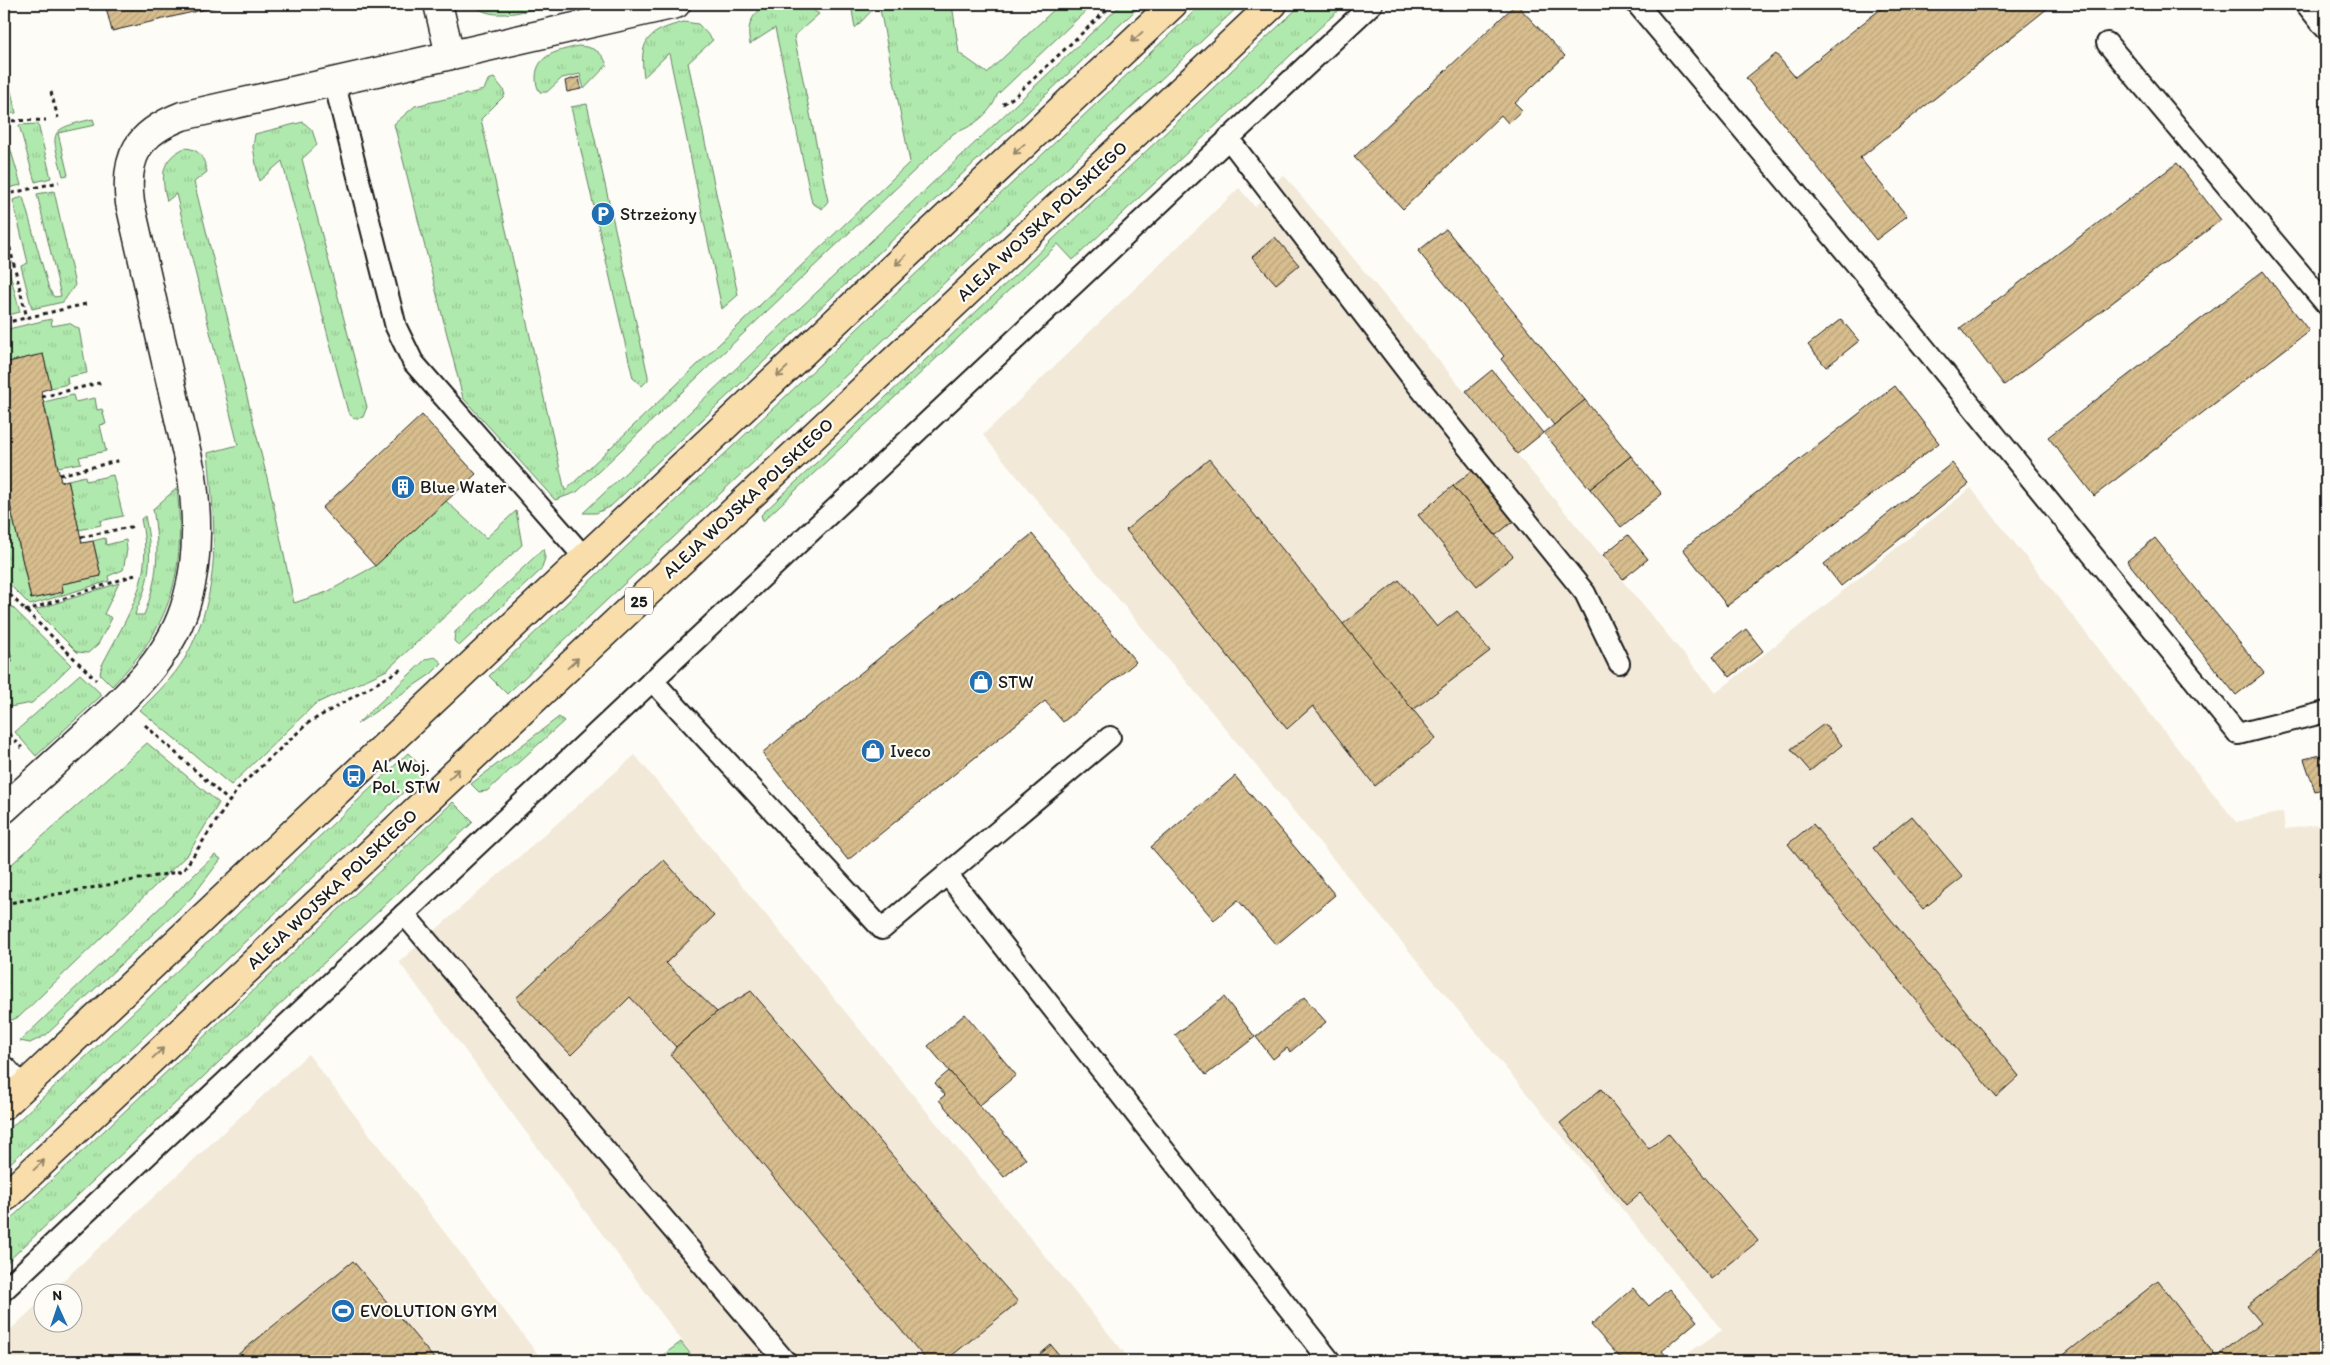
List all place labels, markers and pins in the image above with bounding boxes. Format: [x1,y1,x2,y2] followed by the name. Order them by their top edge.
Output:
[590,201,616,227] parking icon: Strzeżony
[620,203,697,225] place label: Strzeżony
[390,474,416,500] building icon: Blue Water
[420,476,507,498] place label: Blue Water
[968,669,994,695] shop icon: STW
[998,671,1034,693] place label: STW
[860,738,886,764] shop icon: Iveco
[890,740,931,762] place label: Iveco
[372,755,440,798] place label: Al. Woj. Pol. STW
[341,763,367,789] bus stop icon: Al. Woj. Pol. STW
[330,1298,356,1324] sports icon: EVOLUTION GYM
[360,1300,497,1322] place label: EVOLUTION GYM

